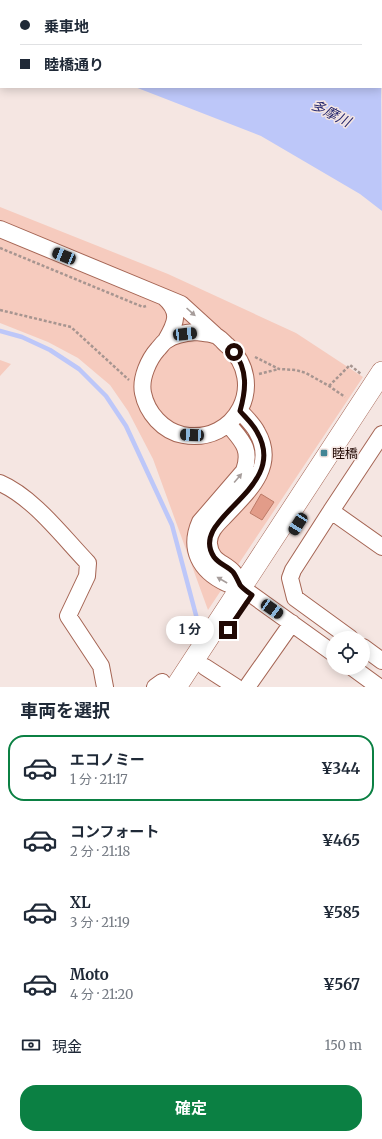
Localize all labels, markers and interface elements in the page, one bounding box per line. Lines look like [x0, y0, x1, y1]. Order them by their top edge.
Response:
text: 乗車地 [44, 17, 89, 36]
text: 睦橋通り [44, 55, 104, 74]
water label: 多摩川 [308, 95, 356, 131]
car [51, 246, 77, 266]
one-way arrow [186, 308, 196, 317]
car [172, 327, 198, 341]
route start [225, 343, 243, 361]
car [180, 428, 204, 442]
place label: 睦橋 [332, 445, 358, 462]
marker: 睦橋 [319, 448, 329, 458]
one-way arrow [234, 472, 243, 483]
car [286, 511, 310, 537]
one-way arrow [216, 577, 228, 584]
car [259, 597, 285, 621]
callout: 1 分 [166, 616, 214, 644]
text: 1 分 [179, 621, 201, 638]
route end [219, 621, 237, 639]
map controls [326, 631, 370, 675]
button: locate [326, 631, 370, 675]
text: 車両を選択 [20, 699, 110, 722]
icon: car [22, 750, 58, 786]
text: エコノミー [70, 750, 145, 769]
text: ¥344 [321, 759, 360, 778]
text: 1 分 · 21:17 [70, 771, 128, 788]
icon: car [22, 822, 58, 858]
text: コンフォート [70, 822, 160, 841]
text: ¥465 [322, 831, 360, 850]
text: 2 分 · 21:18 [70, 843, 130, 860]
text: XL [70, 893, 91, 912]
icon: car [22, 894, 58, 930]
text: ¥585 [323, 903, 360, 922]
text: 3 分 · 21:19 [70, 914, 130, 931]
text: Moto [70, 965, 109, 984]
icon: car [22, 966, 58, 1002]
text: ¥567 [323, 975, 360, 994]
text: 4 分 · 21:20 [70, 986, 133, 1003]
icon: cash [20, 1034, 42, 1056]
text: 現金 [52, 1037, 82, 1056]
text: 150 m [325, 1037, 362, 1054]
button: 確定 [20, 1085, 362, 1131]

